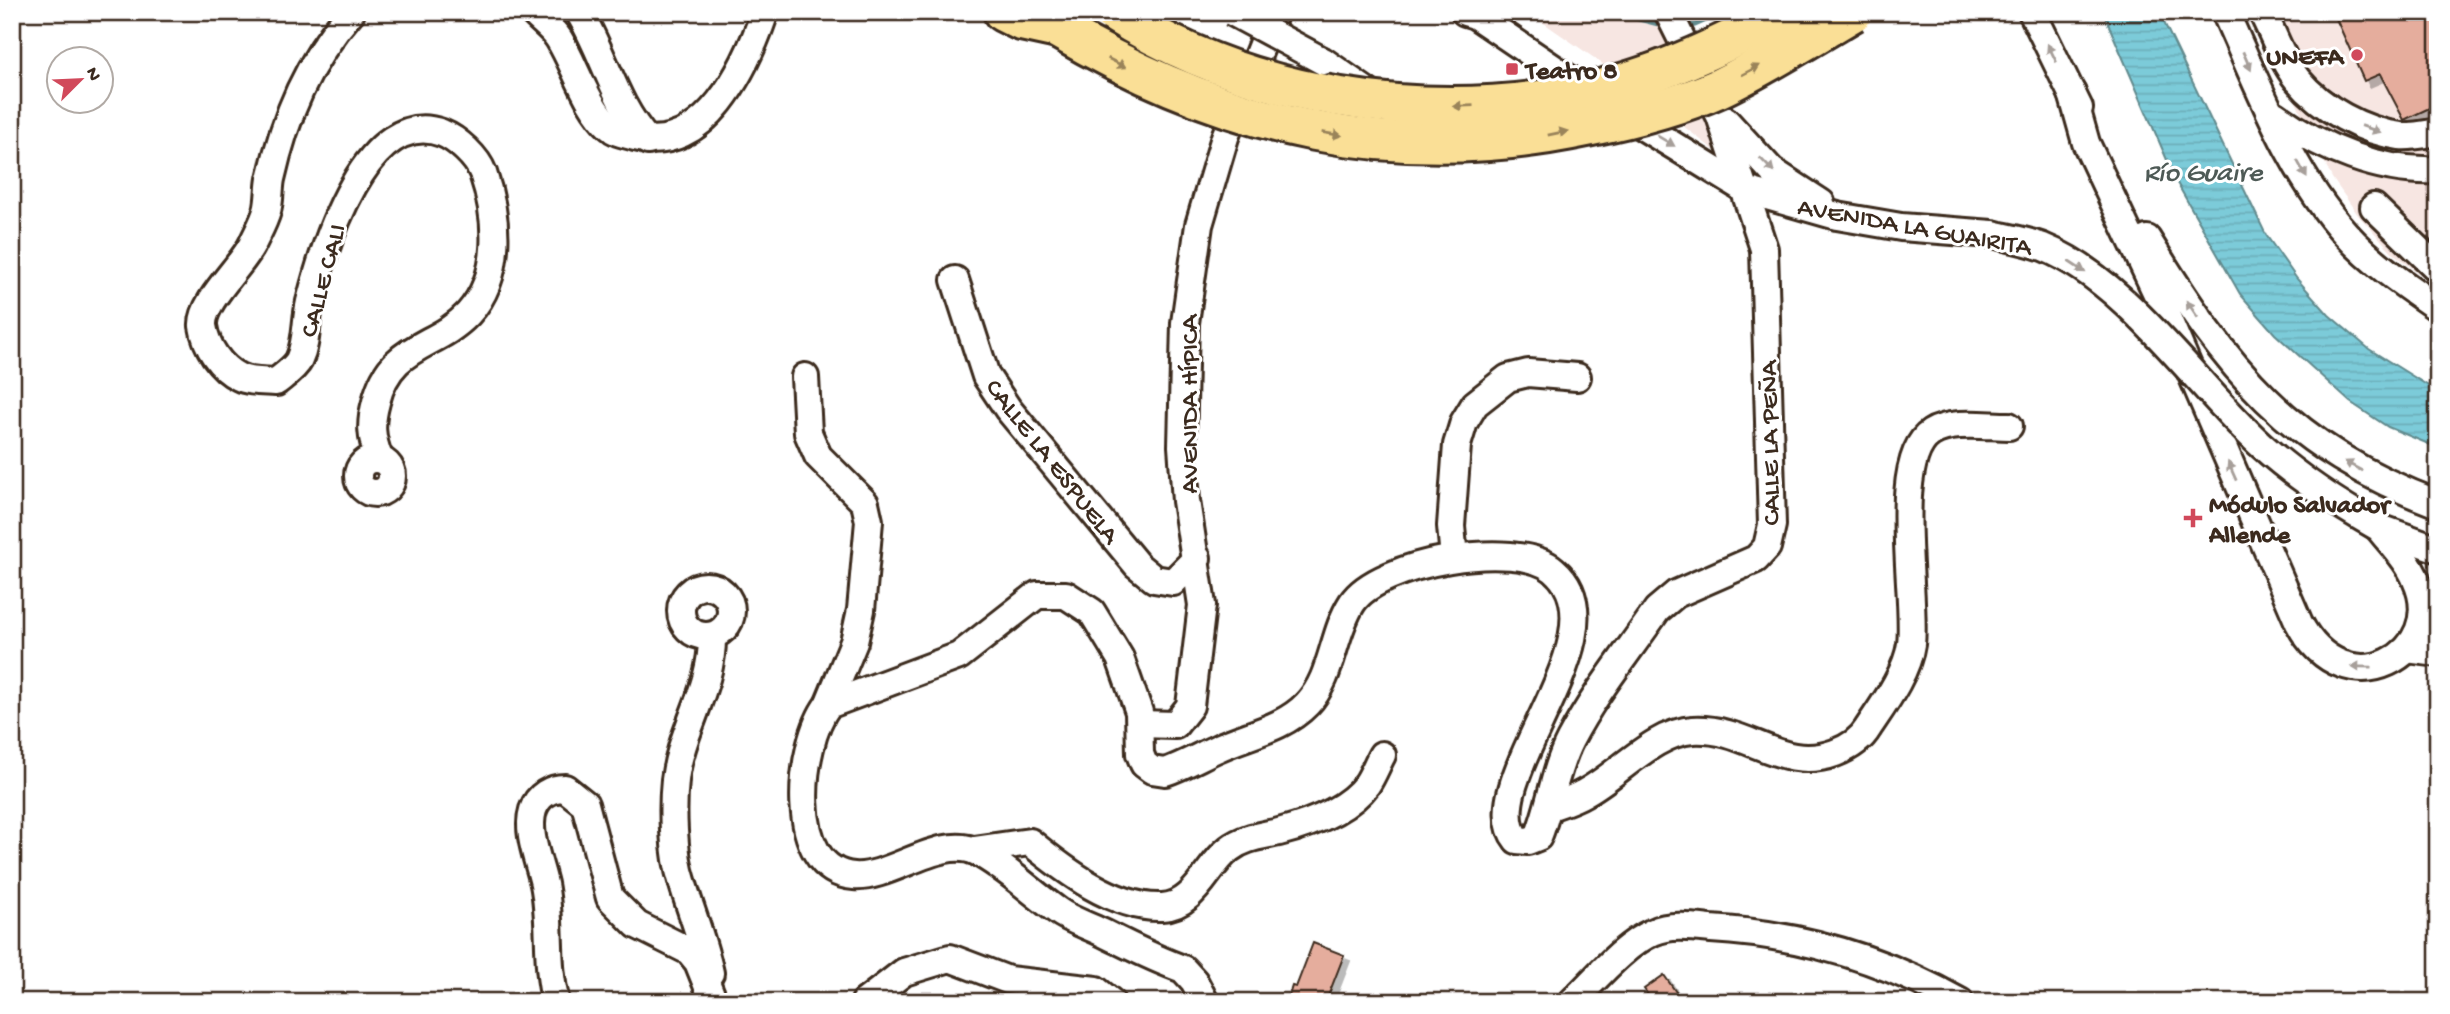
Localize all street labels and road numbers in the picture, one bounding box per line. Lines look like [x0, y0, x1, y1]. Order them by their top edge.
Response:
street label: AVENIDA LA GUAIRITA [1795, 194, 2035, 266]
street label: CALLE CALI [295, 221, 355, 341]
street label: AVENIDA HÍPICA [1177, 313, 1208, 493]
street label: CALLE LA PEÑA [1756, 359, 1789, 526]
street label: CALLE LA ESPUELA [977, 374, 1125, 553]

